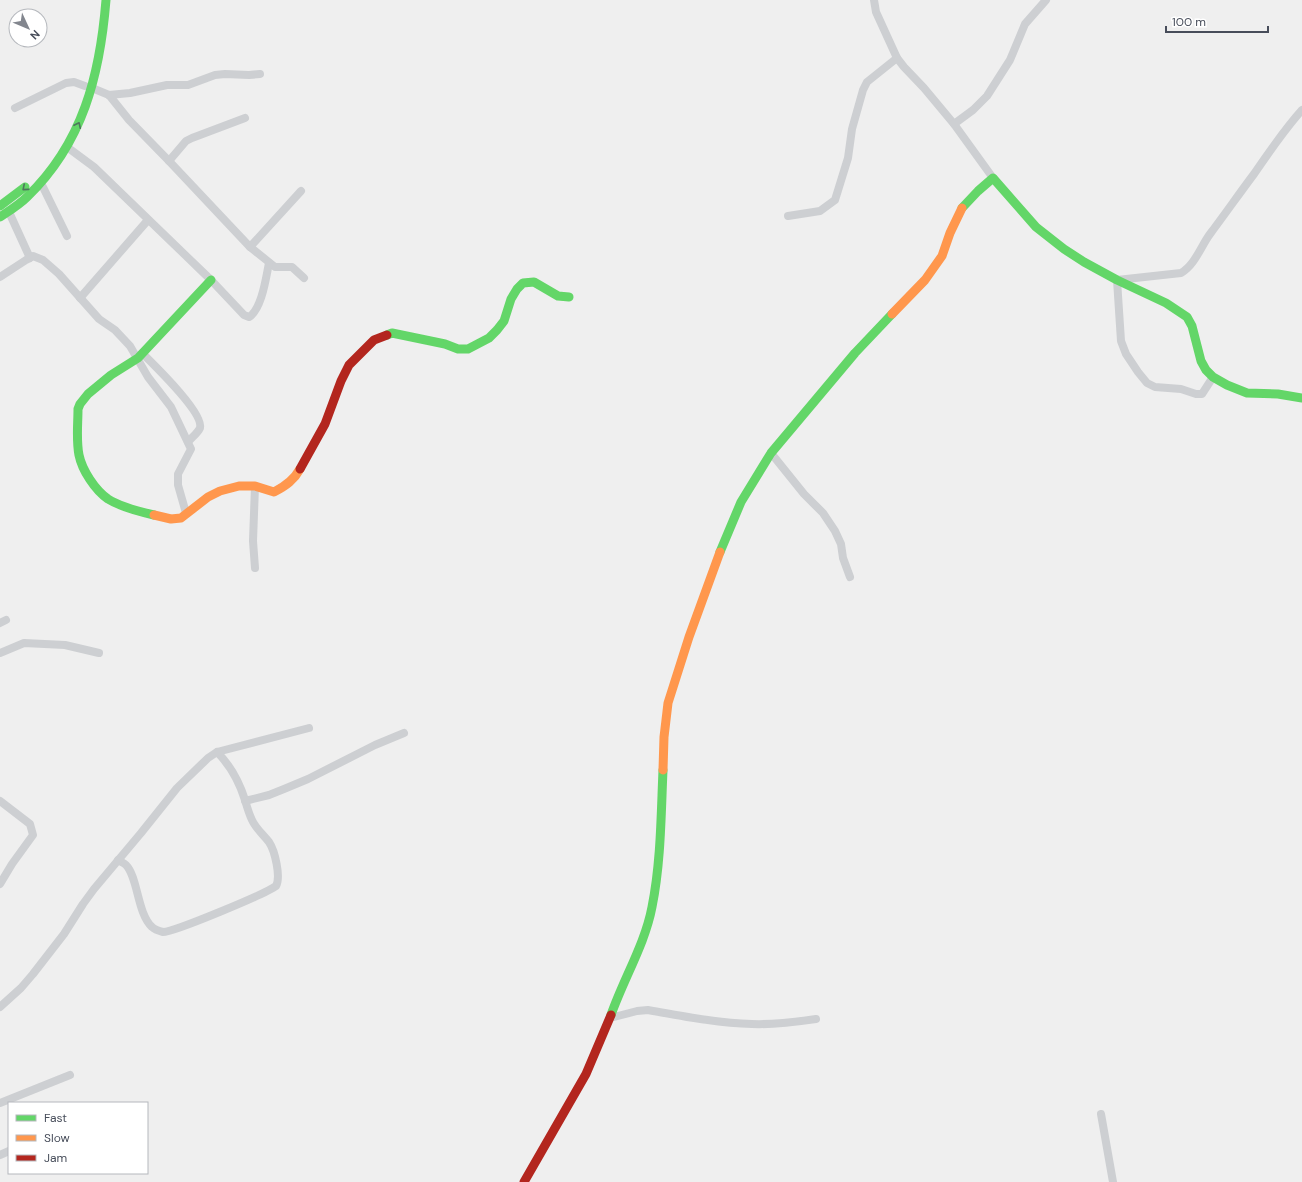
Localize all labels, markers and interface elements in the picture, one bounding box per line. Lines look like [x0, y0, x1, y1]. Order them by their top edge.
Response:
north arrow [8, 8, 48, 48]
scale bar [1166, 8, 1268, 34]
text: 100 m [1172, 14, 1206, 30]
text: N [27, 27, 43, 43]
one-way arrow [73, 122, 81, 129]
one-way arrow [22, 183, 29, 190]
legend [8, 1102, 148, 1174]
text: Fast [44, 1110, 67, 1126]
text: Slow [44, 1130, 70, 1146]
text: Jam [44, 1150, 67, 1166]

